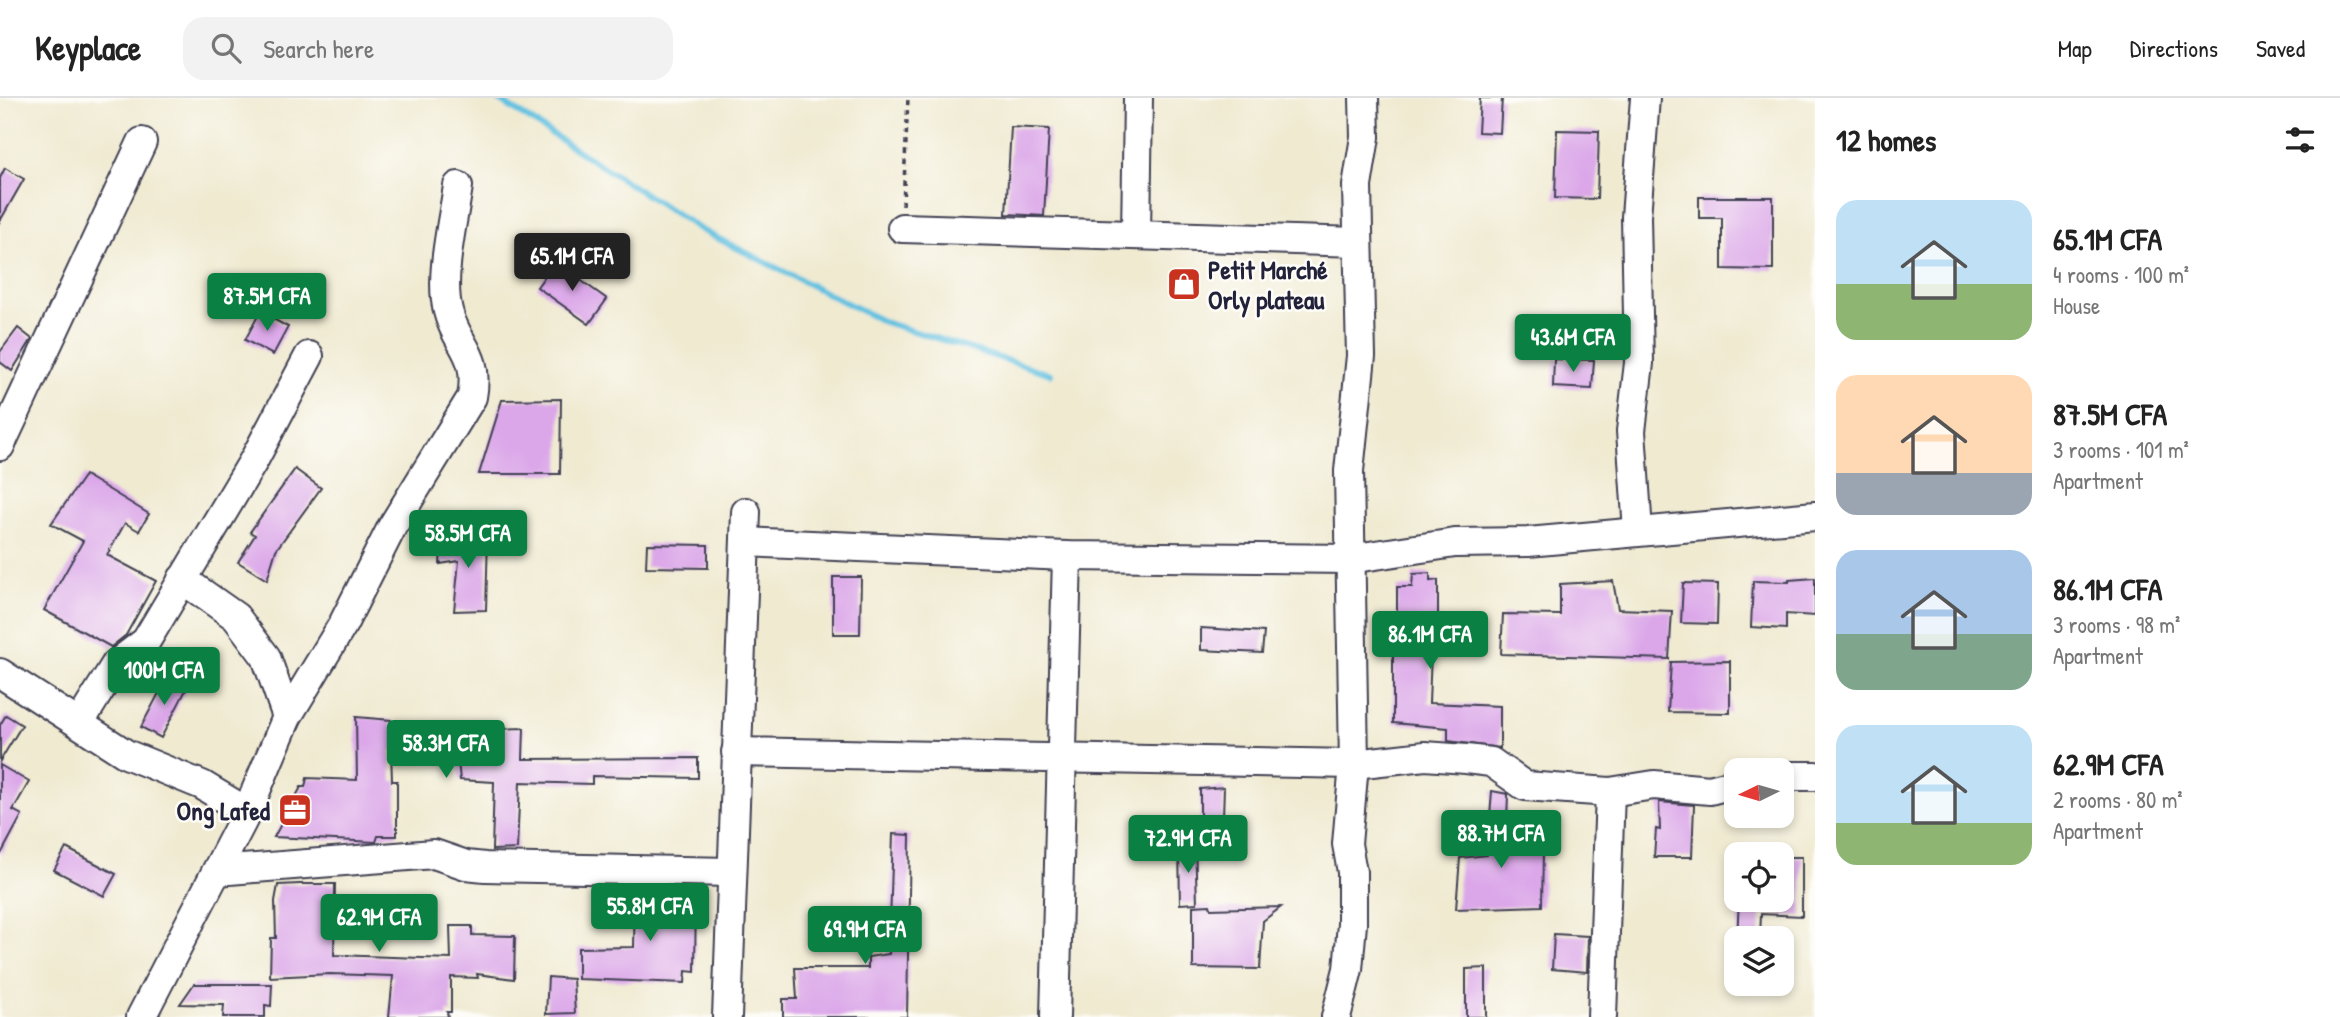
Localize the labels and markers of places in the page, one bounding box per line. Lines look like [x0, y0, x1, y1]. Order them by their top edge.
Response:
pin: 65.1M CFA [492, 234, 652, 293]
place label: Petit Marché Orly plateau [1208, 252, 1328, 318]
shop icon: Petit Marché Orly plateau [1165, 265, 1203, 303]
pin: 87.5M CFA [187, 274, 347, 333]
pin: 43.6M CFA [1493, 314, 1653, 374]
pin: 58.5M CFA [388, 510, 548, 570]
pin: 86.1M CFA [1350, 612, 1510, 671]
pin: 100M CFA [92, 648, 236, 707]
pin: 58.3M CFA [366, 720, 526, 780]
office icon: Ong Lafed [276, 791, 314, 829]
place label: Ong Lafed [177, 793, 271, 829]
pin: 88.7M CFA [1421, 810, 1581, 870]
pin: 72.9M CFA [1108, 816, 1268, 875]
pin: 55.8M CFA [570, 884, 730, 943]
pin: 62.9M CFA [299, 894, 459, 954]
pin: 69.9M CFA [785, 906, 945, 966]

